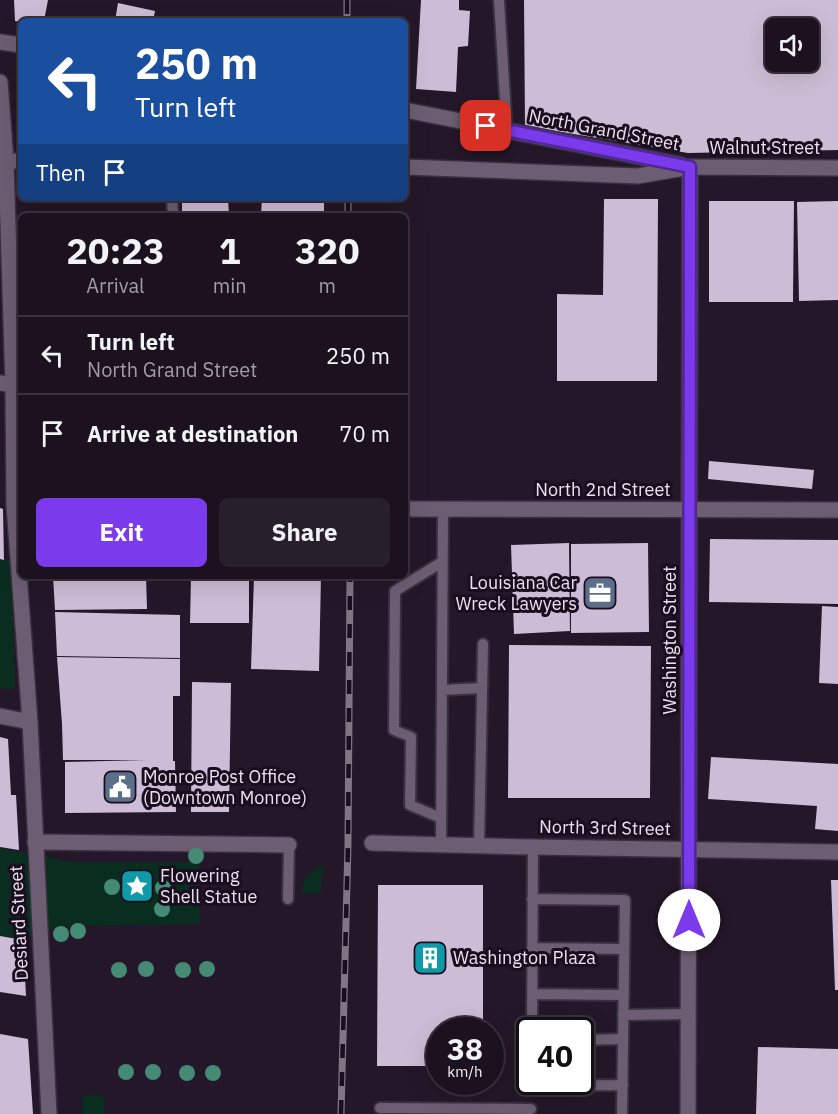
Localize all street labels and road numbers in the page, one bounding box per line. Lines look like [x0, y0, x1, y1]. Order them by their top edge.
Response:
street label: North Grand Street [527, 104, 681, 155]
street label: Walnut Street [710, 136, 820, 159]
street label: North 2nd Street [535, 478, 671, 501]
street label: Washington Street [658, 566, 681, 714]
street label: North 3rd Street [539, 815, 671, 840]
street label: Desiard Street [4, 865, 33, 981]

